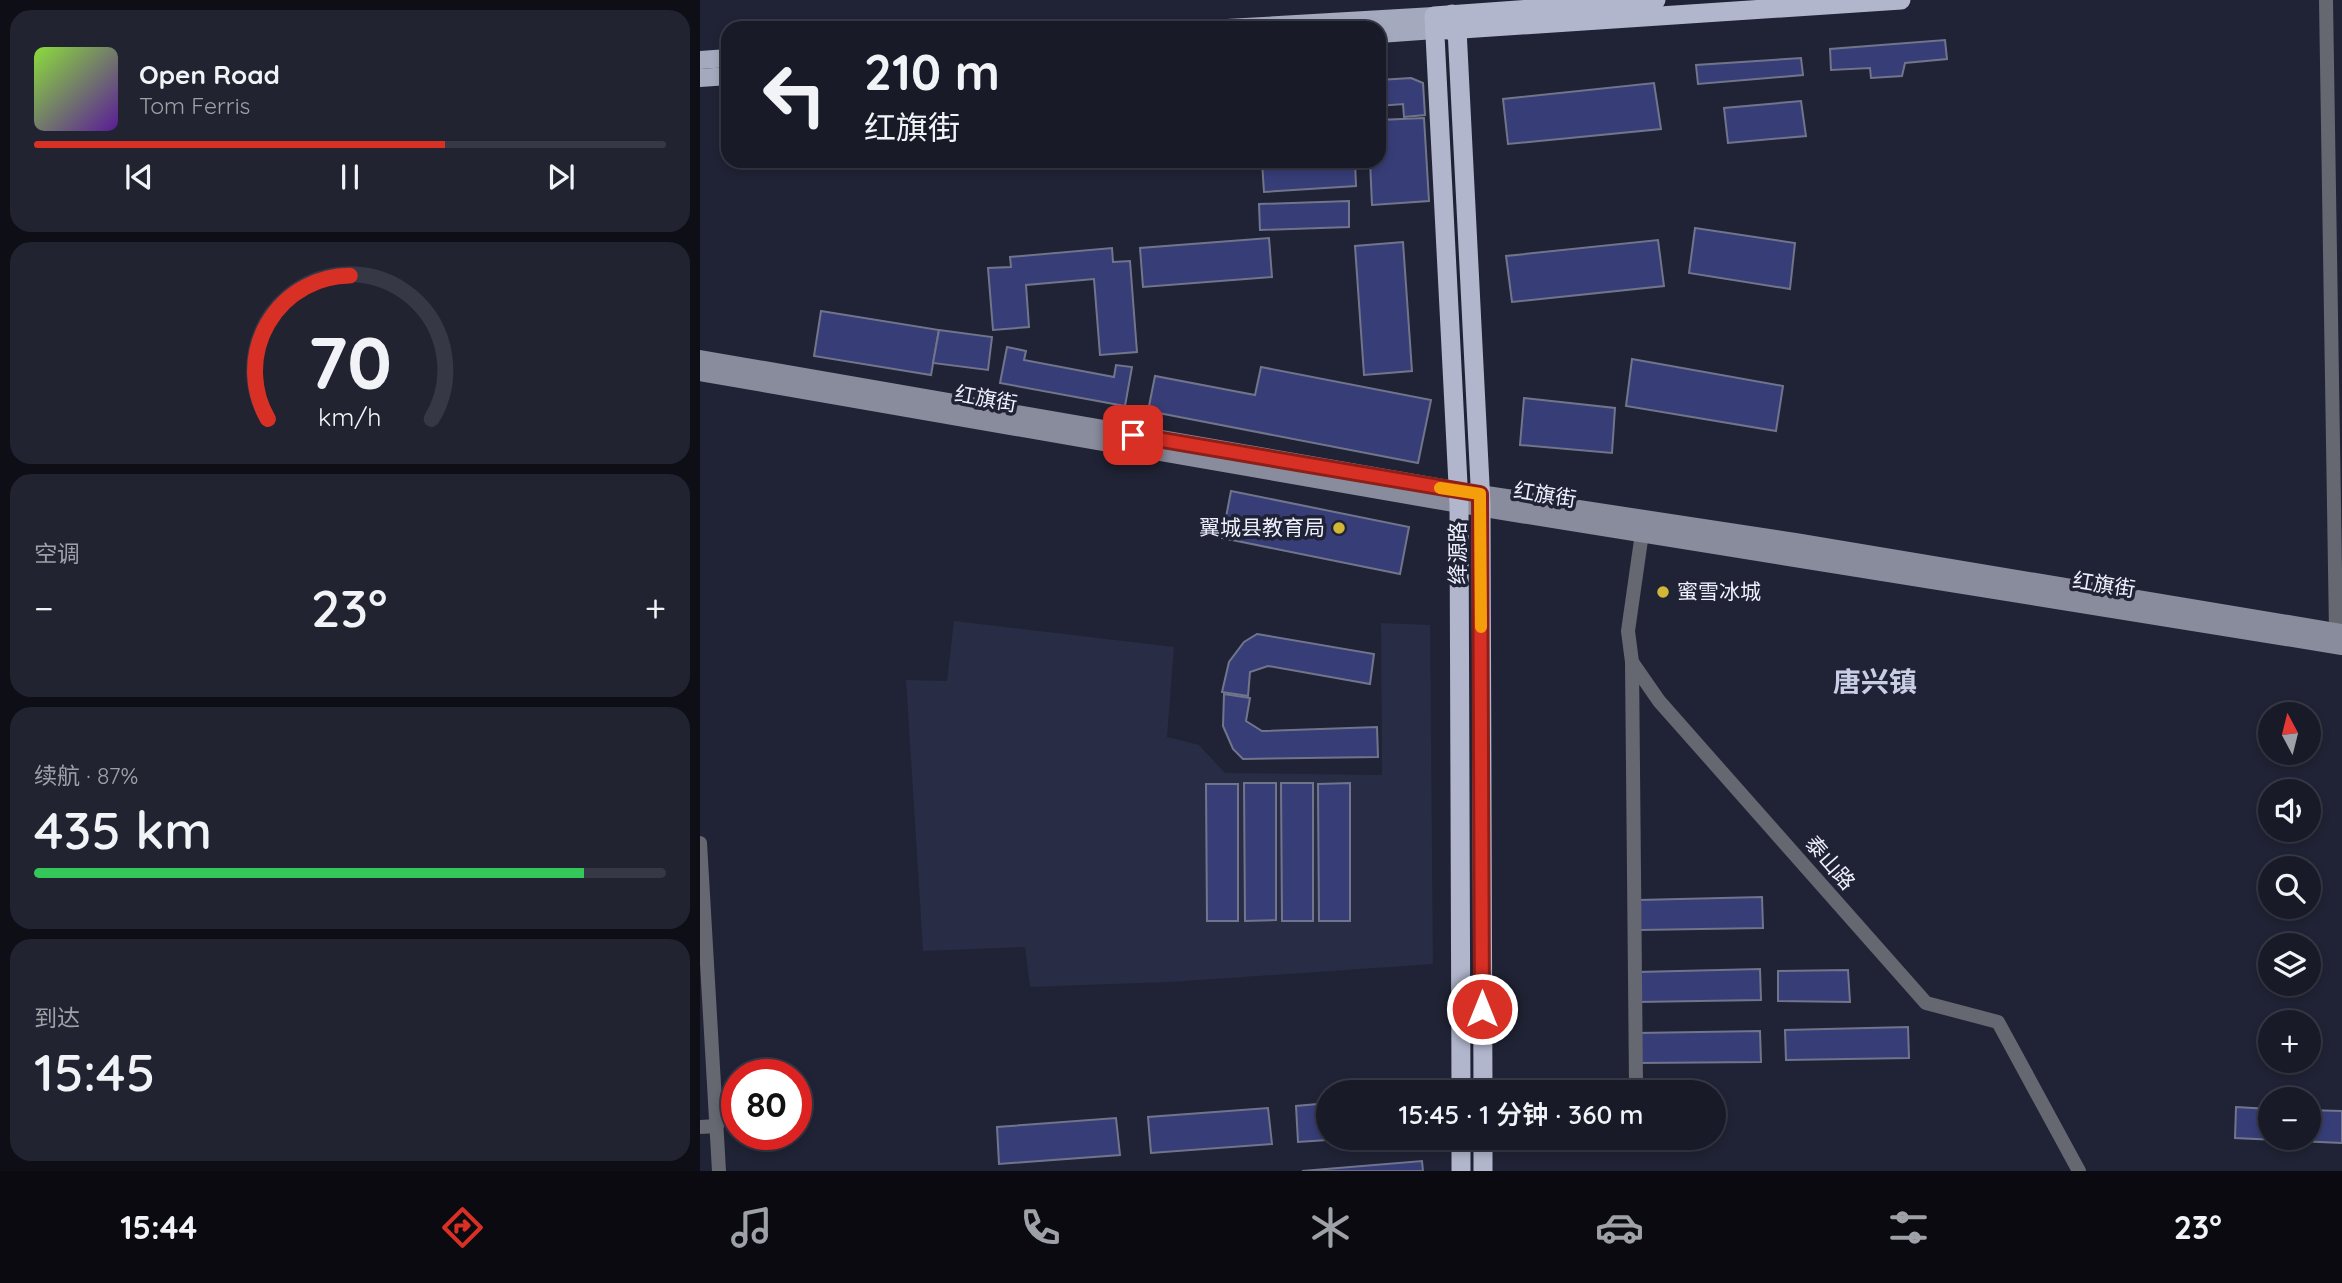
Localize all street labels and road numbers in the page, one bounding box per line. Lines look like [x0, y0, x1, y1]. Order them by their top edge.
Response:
street label: 红旗街 [953, 380, 1019, 416]
street label: 红旗街 [1512, 476, 1578, 512]
street label: 绛源路 [1444, 522, 1470, 585]
street label: 红旗街 [2071, 566, 2137, 602]
street label: 泰山路 [1800, 830, 1861, 895]

